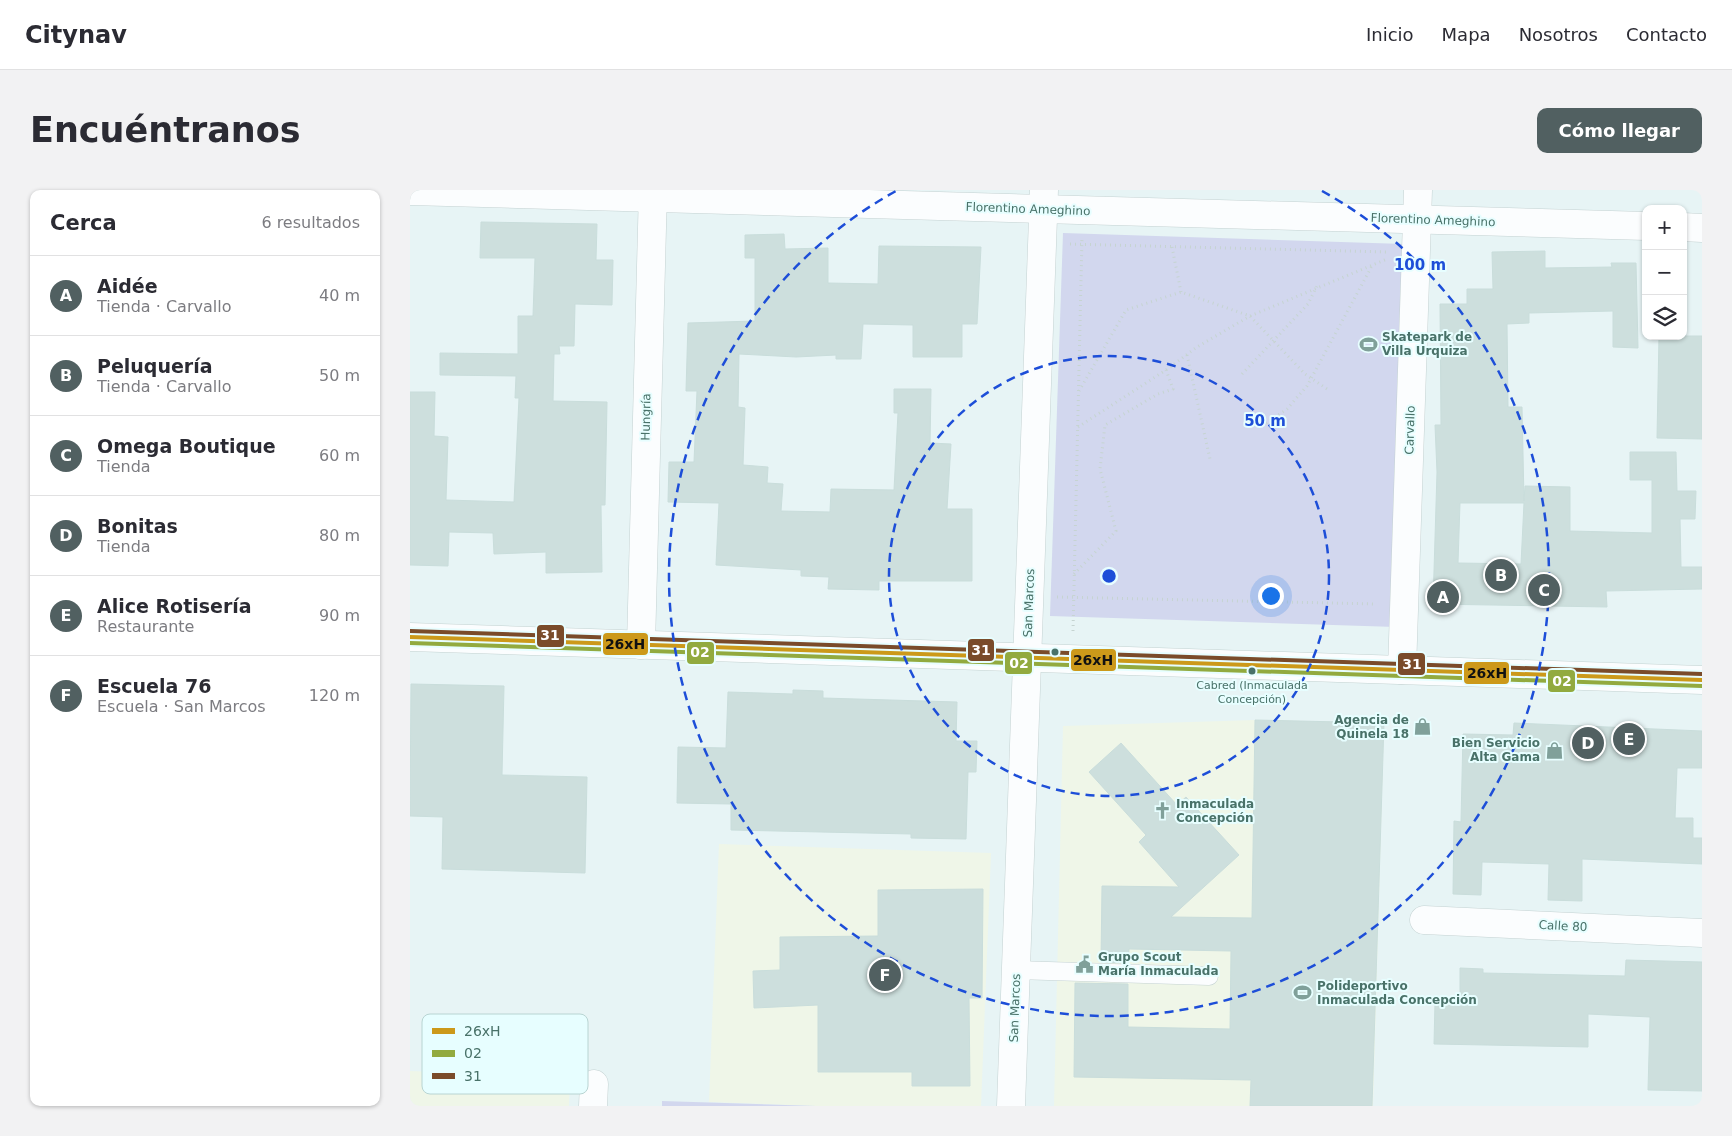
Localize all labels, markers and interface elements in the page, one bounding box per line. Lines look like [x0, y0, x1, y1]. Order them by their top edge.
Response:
text: Citynav [25, 21, 127, 49]
text: Inicio [1366, 24, 1414, 45]
text: Mapa [1442, 24, 1491, 45]
text: Nosotros [1519, 24, 1598, 45]
text: Contacto [1626, 24, 1707, 45]
button: Cómo llegar [1537, 108, 1702, 153]
text: Encuéntranos [30, 110, 301, 150]
street label: Florentino Ameghino [965, 200, 1091, 218]
map controls [1642, 205, 1687, 340]
button: + [1642, 205, 1687, 250]
text: Cerca [50, 211, 117, 235]
street label: Florentino Ameghino [1370, 211, 1496, 229]
text: 6 resultados [261, 213, 360, 232]
button: − [1642, 250, 1687, 295]
text: 100 m [1394, 256, 1446, 274]
text: Aidée [97, 275, 158, 297]
text: A [60, 286, 72, 305]
text: 40 m [319, 286, 360, 305]
button: layers [1642, 295, 1687, 340]
text: Tienda · Carvallo [97, 297, 231, 316]
place label: Skatepark de Villa Urquiza [1382, 330, 1472, 358]
sports icon: Skatepark de Villa Urquiza [1358, 334, 1378, 354]
text: Peluquería [97, 355, 213, 377]
text: B [60, 366, 72, 385]
text: 50 m [319, 366, 360, 385]
text: Tienda · Carvallo [97, 377, 231, 396]
street label: Hungría [639, 393, 653, 441]
street label: Carvallo [1402, 405, 1418, 455]
text: 50 m [1244, 412, 1286, 430]
text: Omega Boutique [97, 435, 276, 457]
text: C [60, 446, 72, 465]
text: 60 m [319, 446, 360, 465]
text: Tienda [97, 457, 151, 476]
text: Bonitas [97, 515, 178, 537]
text: D [59, 526, 73, 545]
text: 80 m [319, 526, 360, 545]
text: Tienda [97, 537, 151, 556]
pin: B [1485, 556, 1517, 594]
centre of rings [1100, 567, 1118, 585]
street label: San Marcos [1021, 568, 1037, 638]
pin: C [1528, 571, 1560, 609]
pin: A [1427, 578, 1459, 616]
your location [1258, 583, 1284, 609]
text: Alice Rotisería [97, 595, 252, 617]
text: E [61, 606, 71, 625]
text: 90 m [319, 606, 360, 625]
text: Restaurante [97, 617, 194, 636]
line badge: 31 [536, 624, 565, 648]
text: 31 [540, 627, 560, 643]
line badge: 26xH [602, 632, 649, 656]
text: 26xH [605, 636, 645, 652]
line badge: 31 [967, 638, 995, 662]
line badge: 02 [686, 641, 715, 665]
text: 31 [971, 642, 991, 658]
text: 02 [690, 644, 710, 660]
unlabelled marker [1050, 647, 1060, 657]
line badge: 26xH [1070, 648, 1117, 672]
line badge: 02 [1004, 651, 1033, 675]
text: 26xH [1073, 652, 1113, 668]
line badge: 31 [1397, 652, 1426, 676]
text: 02 [1009, 655, 1029, 671]
text: 31 [1402, 656, 1422, 672]
line badge: 26xH [1463, 661, 1510, 685]
text: 26xH [1467, 665, 1507, 681]
marker: Cabred (Inmaculada Concepción) [1247, 666, 1257, 676]
line badge: 02 [1547, 669, 1576, 693]
text: 02 [1552, 673, 1572, 689]
text: Escuela 76 [97, 675, 211, 697]
place label: Cabred (Inmaculada Concepción) [1196, 679, 1308, 706]
text: F [61, 686, 71, 705]
text: 120 m [309, 686, 360, 705]
text: Escuela · San Marcos [97, 697, 266, 716]
place label: Agencia de Quinela 18 [1334, 713, 1409, 741]
shop icon: Agencia de Quinela 18 [1413, 717, 1433, 737]
pin: E [1613, 720, 1645, 758]
pin: D [1572, 724, 1604, 762]
place label: Bien Servicio Alta Gama [1452, 736, 1540, 764]
shop icon: Bien Servicio Alta Gama [1544, 740, 1564, 760]
place label: Inmaculada Concepción [1176, 797, 1254, 825]
church icon: Inmaculada Concepción [1152, 801, 1172, 821]
street label: Calle 80 [1538, 918, 1588, 934]
place label: Grupo Scout María Inmaculada [1098, 950, 1219, 978]
public building icon: Grupo Scout María Inmaculada [1074, 954, 1094, 974]
pin: F [869, 956, 901, 994]
street label: San Marcos [1007, 973, 1023, 1043]
place label: Polideportivo Inmaculada Concepción [1317, 979, 1477, 1007]
sports icon: Polideportivo Inmaculada Concepción [1293, 983, 1313, 1003]
legend [422, 1014, 588, 1094]
text: 26xH [464, 1023, 501, 1039]
text: 02 [464, 1045, 482, 1061]
text: 31 [464, 1068, 482, 1084]

